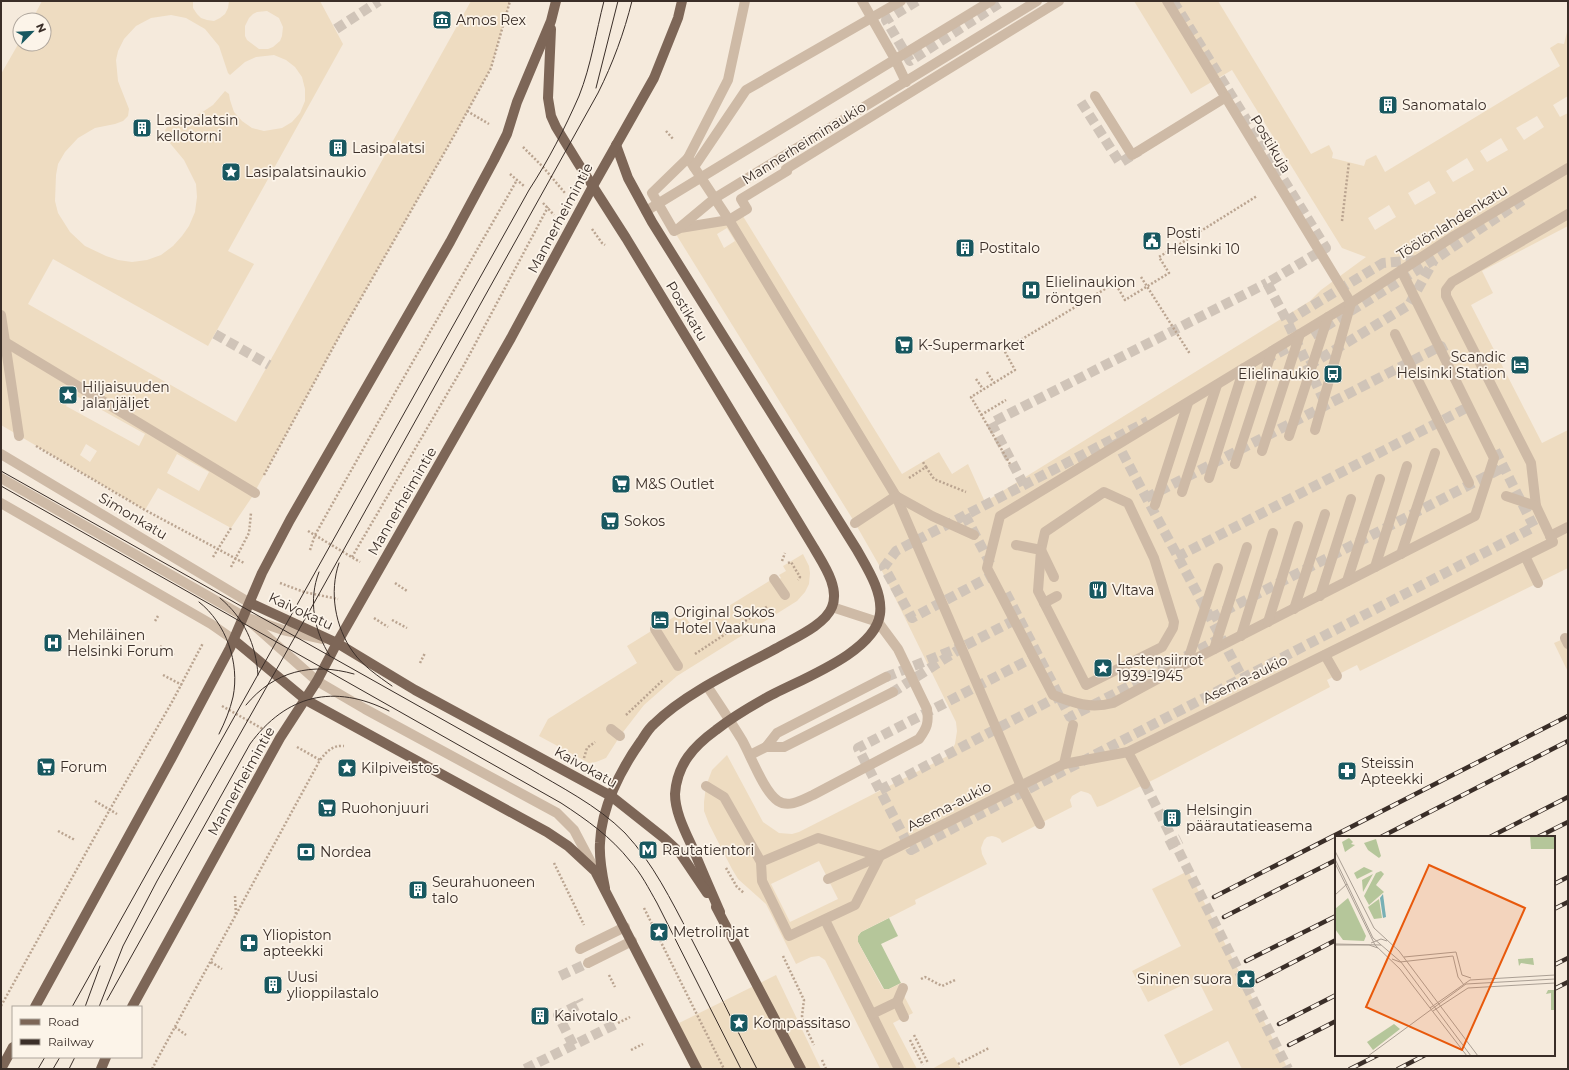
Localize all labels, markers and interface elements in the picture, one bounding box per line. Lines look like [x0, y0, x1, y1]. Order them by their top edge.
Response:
museum icon: Amos Rex [431, 9, 453, 31]
place label: Amos Rex [456, 11, 527, 29]
north arrow [12, 12, 52, 52]
text: N [33, 21, 49, 35]
building icon: Sanomatalo [1377, 94, 1399, 116]
place label: Sanomatalo [1402, 96, 1487, 114]
street label: Mannerheiminaukio [739, 97, 870, 188]
place label: Lasipalatsin kellotorni [156, 111, 239, 145]
street label: Postikuja [1247, 112, 1295, 176]
building icon: Lasipalatsin kellotorni [131, 117, 153, 139]
building icon: Lasipalatsi [327, 137, 349, 159]
place label: Lasipalatsi [352, 139, 425, 157]
street label: Mannerheimintie [523, 160, 597, 276]
place icon: Lasipalatsinaukio [220, 161, 242, 183]
place label: Lasipalatsinaukio [245, 163, 366, 181]
street label: Töölönlahdenkatu [1393, 181, 1511, 263]
place label: Posti Helsinki 10 [1166, 224, 1240, 258]
public building icon: Posti Helsinki 10 [1141, 230, 1163, 252]
building icon: Postitalo [954, 237, 976, 259]
place label: Postitalo [979, 239, 1040, 257]
place label: Elielinaukion röntgen [1045, 273, 1135, 307]
street label: Postikatu [662, 278, 712, 344]
hospital icon: Elielinaukion röntgen [1020, 279, 1042, 301]
supermarket icon: K-Supermarket [893, 334, 915, 356]
place label: K-Supermarket [918, 336, 1025, 354]
place label: Scandic Helsinki Station [1397, 348, 1506, 382]
hotel icon: Scandic Helsinki Station [1509, 354, 1531, 376]
bus stop icon: Elielinaukio [1322, 363, 1344, 385]
place label: Elielinaukio [1238, 365, 1319, 383]
place label: Hiljaisuuden jalanjäljet [80, 378, 170, 412]
place icon: Hiljaisuuden jalanjäljet [57, 384, 79, 406]
street label: Mannerheimintie [364, 444, 440, 558]
supermarket icon: M&S Outlet [610, 473, 632, 495]
place label: M&S Outlet [635, 475, 715, 493]
street label: Simonkatu [95, 488, 171, 544]
supermarket icon: Sokos [599, 510, 621, 532]
place label: Sokos [624, 512, 665, 530]
restaurant icon: Vltava [1087, 579, 1109, 601]
place label: Vltava [1112, 581, 1154, 599]
street label: Kaivokatu [266, 588, 336, 634]
place label: Original Sokos Hotel Vaakuna [674, 603, 776, 637]
hotel icon: Original Sokos Hotel Vaakuna [649, 609, 671, 631]
place label: Mehiläinen Helsinki Forum [67, 626, 174, 660]
hospital icon: Mehiläinen Helsinki Forum [42, 632, 64, 654]
place label: Lastensiirrot 1939-1945 [1117, 651, 1204, 685]
street label: Asema-aukio [1200, 651, 1291, 707]
place icon: Lastensiirrot 1939-1945 [1092, 657, 1114, 679]
street label: Mannerheimintie [204, 723, 278, 839]
street label: Kaivokatu [551, 742, 621, 792]
place label: Steissin Apteekki [1361, 754, 1423, 788]
supermarket icon: Forum [35, 756, 57, 778]
place icon: Kilpiveistos [336, 757, 358, 779]
place label: Forum [60, 758, 107, 776]
place label: Kilpiveistos [361, 759, 439, 777]
pharmacy icon: Steissin Apteekki [1336, 760, 1358, 782]
street label: Asema-aukio [904, 777, 994, 835]
supermarket icon: Ruohonjuuri [316, 797, 338, 819]
place label: Ruohonjuuri [341, 799, 429, 817]
place label: Helsingin päärautatieasema [1186, 801, 1313, 835]
building icon: Helsingin päärautatieasema [1161, 807, 1183, 829]
inset map [1335, 836, 1555, 1056]
metro station icon: Rautatientori [637, 839, 659, 861]
bank icon: Nordea [295, 841, 317, 863]
place label: Rautatientori [662, 841, 754, 859]
place label: Nordea [320, 843, 372, 861]
place label: Seurahuoneen talo [432, 873, 535, 907]
building icon: Seurahuoneen talo [407, 879, 429, 901]
place icon: Metrolinjat [648, 921, 670, 943]
place label: Metrolinjat [673, 923, 750, 941]
place label: Yliopiston apteekki [263, 926, 332, 960]
pharmacy icon: Yliopiston apteekki [238, 932, 260, 954]
place label: Uusi ylioppilastalo [286, 968, 379, 1002]
place icon: Sininen suora [1235, 968, 1257, 990]
place label: Sininen suora [1137, 970, 1232, 988]
building icon: Uusi ylioppilastalo [262, 974, 284, 996]
building icon: Kaivotalo [529, 1005, 551, 1027]
legend [12, 1006, 142, 1058]
place label: Kaivotalo [554, 1007, 618, 1025]
place icon: Kompassitaso [728, 1012, 750, 1034]
text: Road [48, 1014, 79, 1029]
place label: Kompassitaso [753, 1014, 851, 1032]
text: Railway [48, 1034, 94, 1049]

